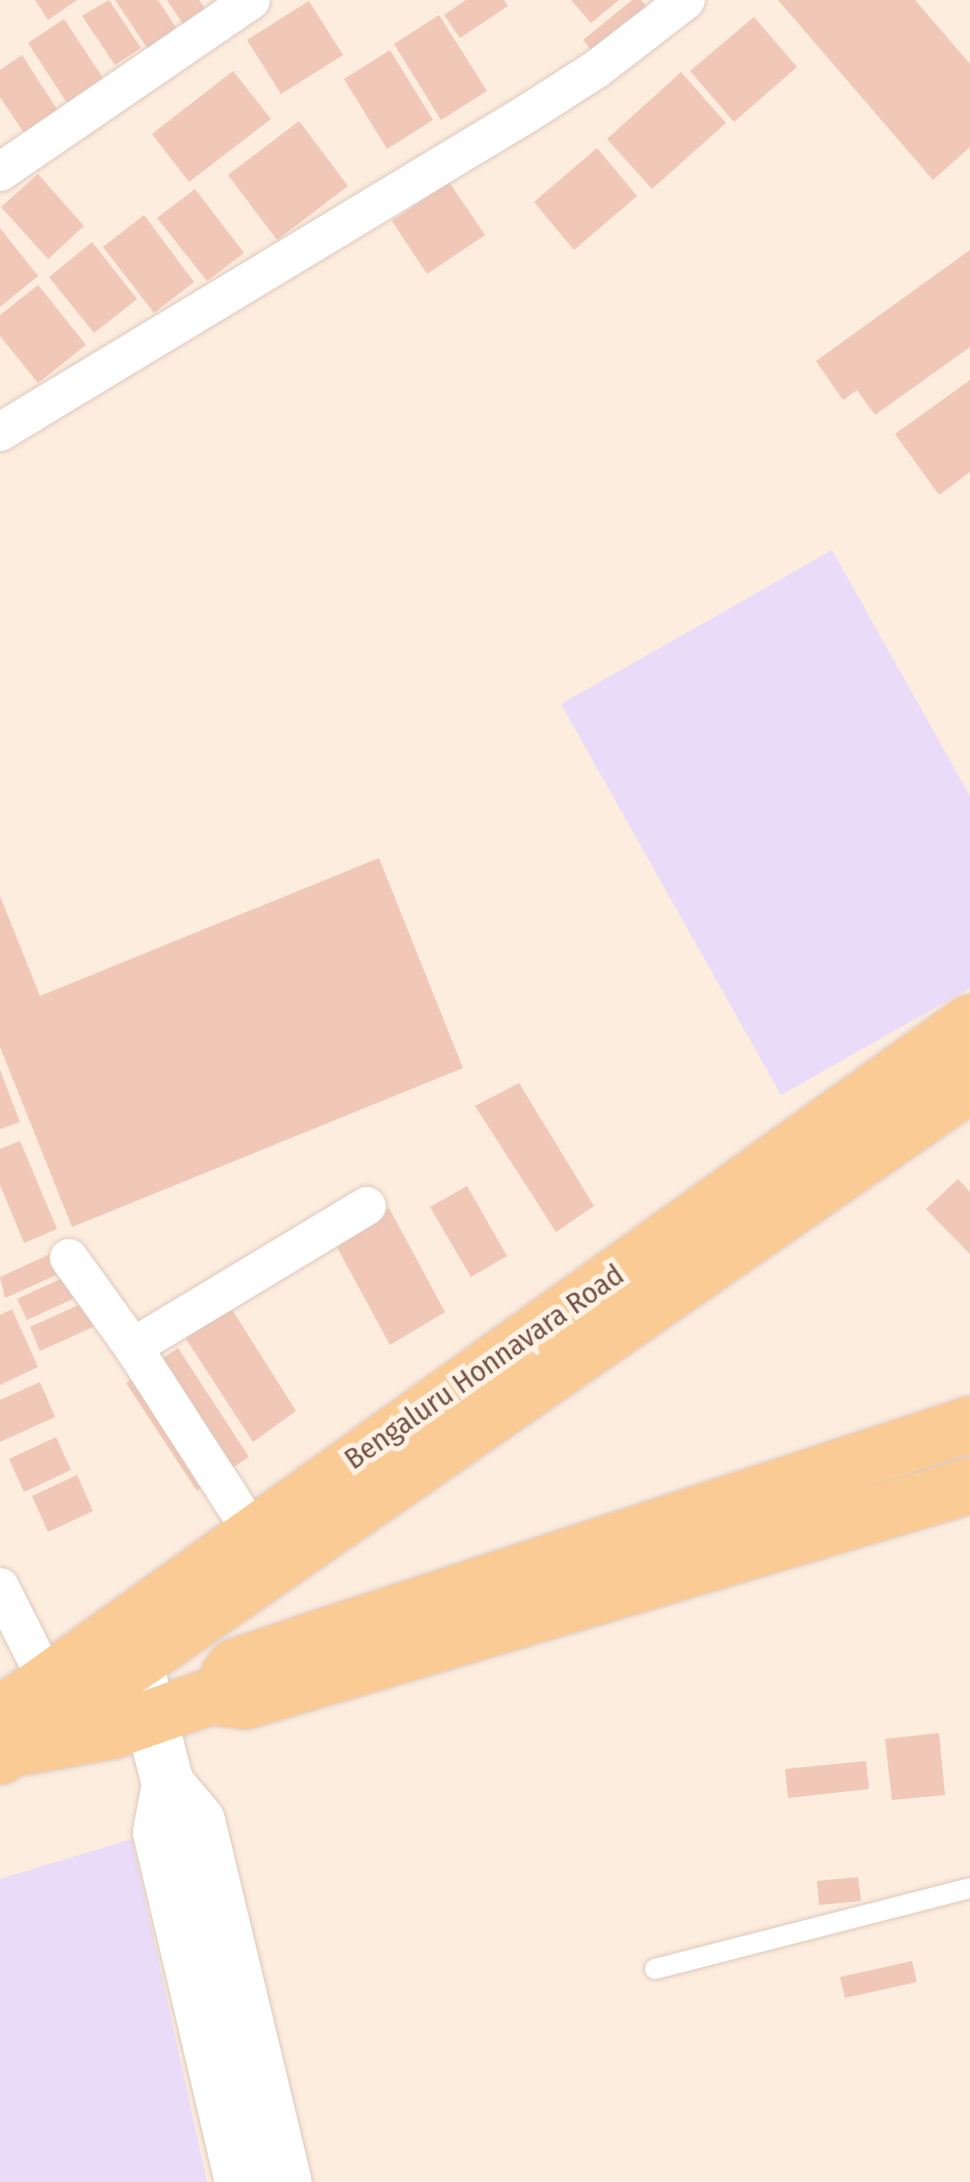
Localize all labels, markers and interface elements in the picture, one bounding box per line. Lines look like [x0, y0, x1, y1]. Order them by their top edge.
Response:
street label: Bengaluru Honnavara Road [337, 1257, 631, 1477]

